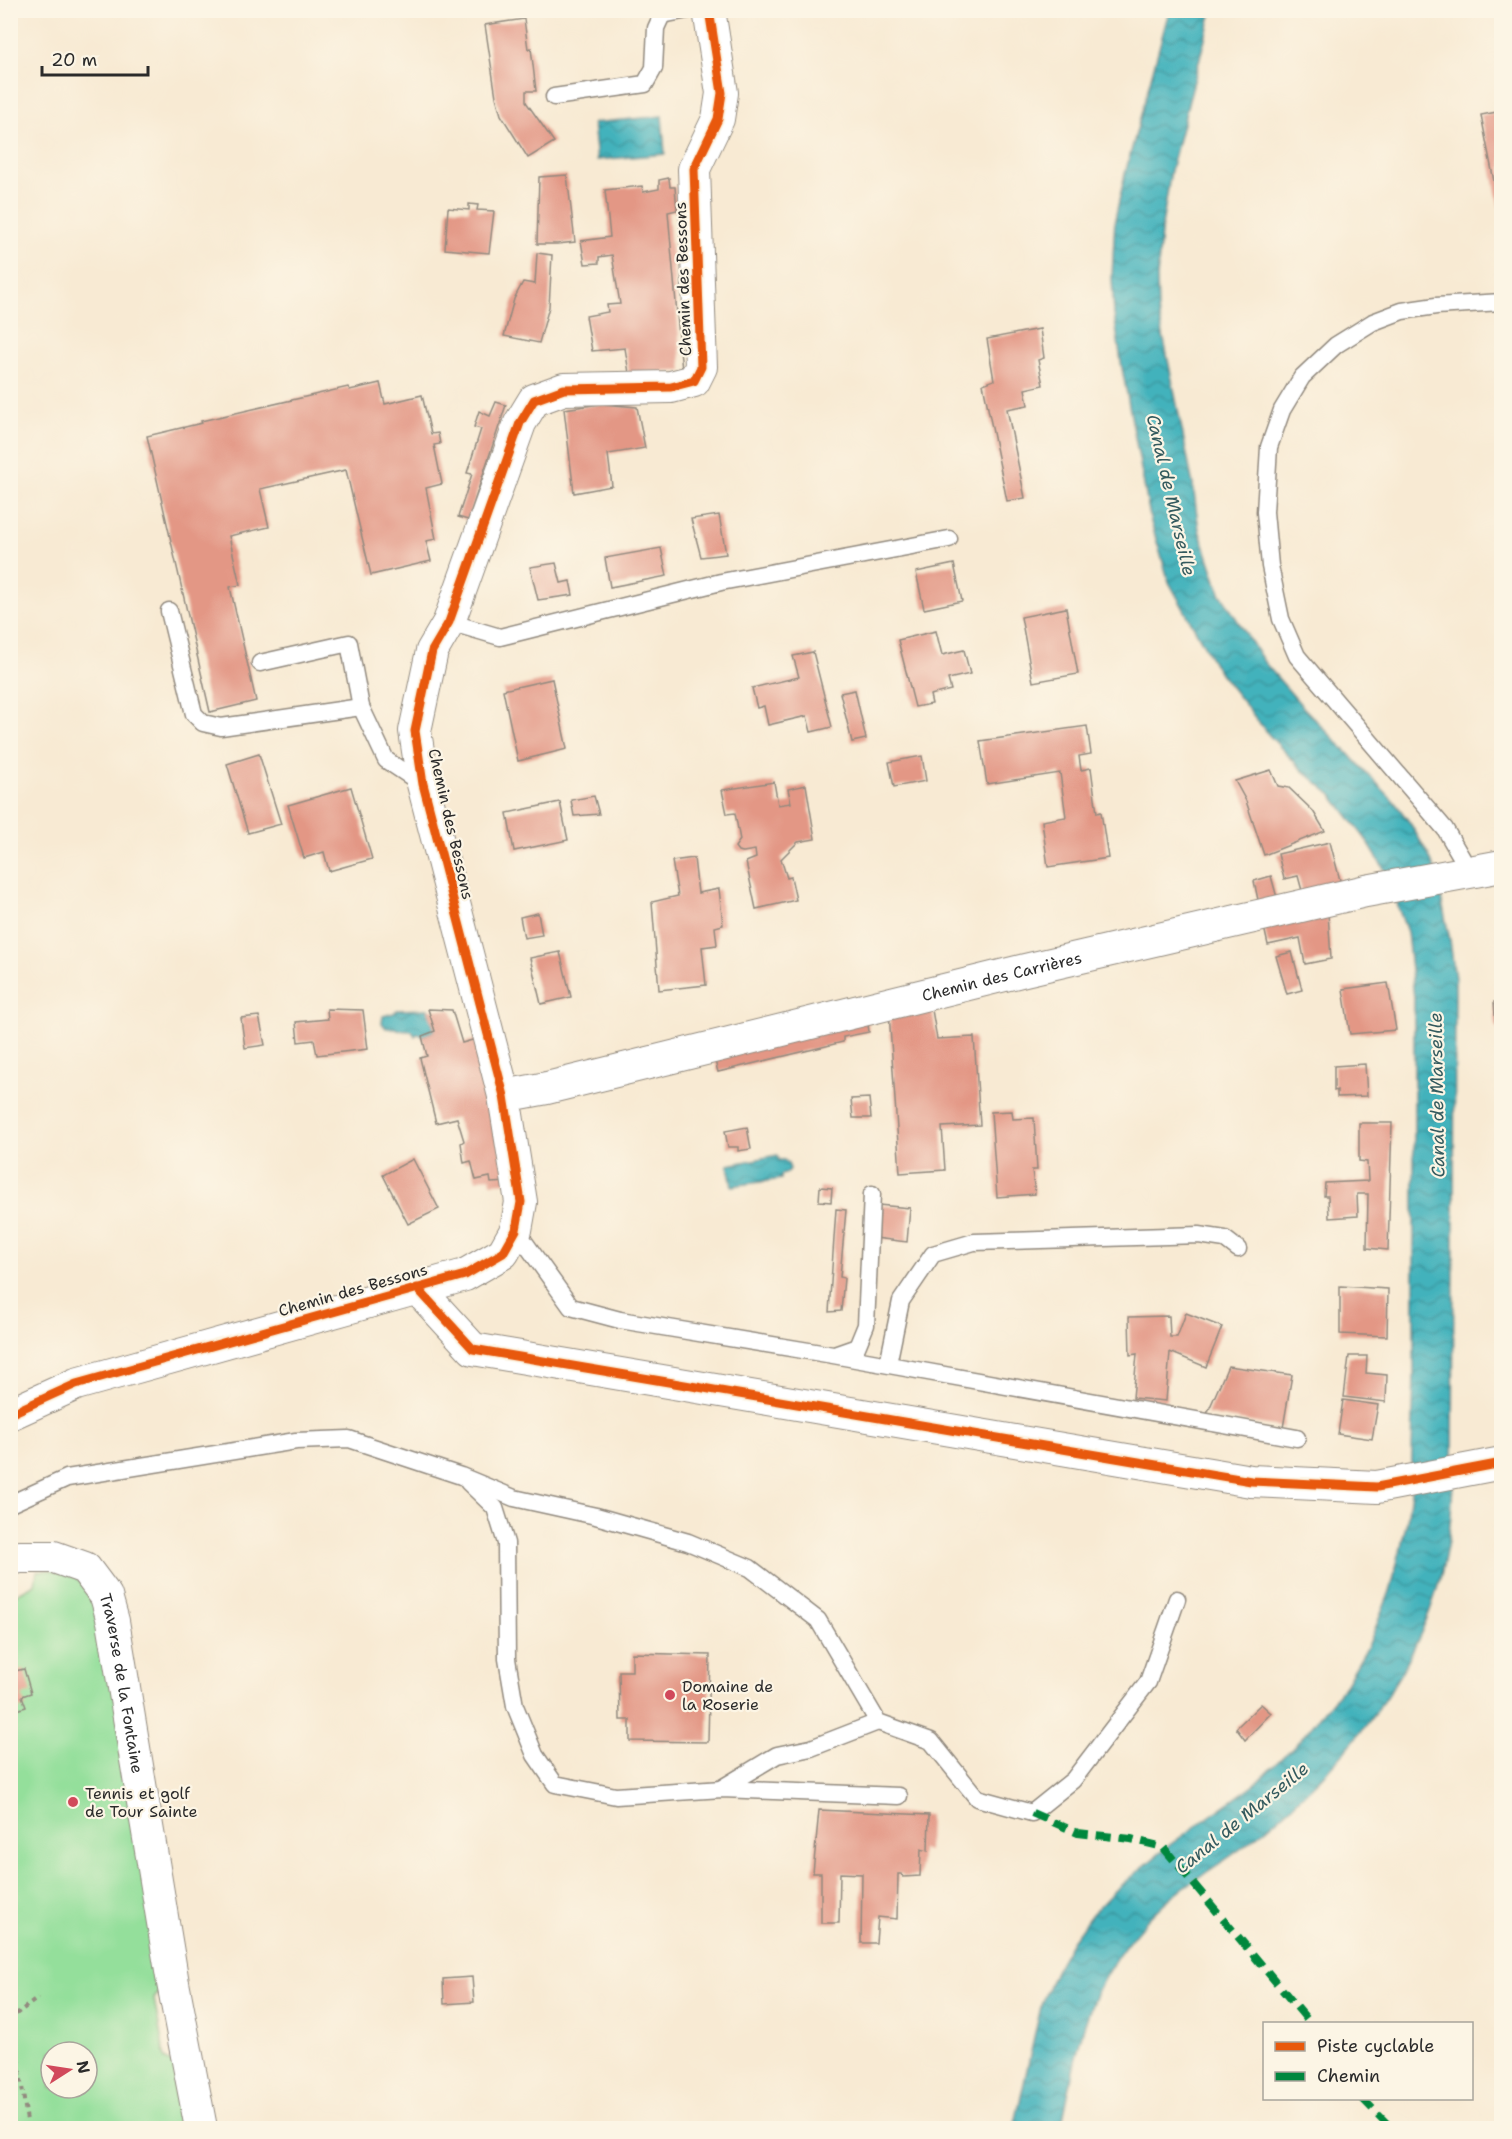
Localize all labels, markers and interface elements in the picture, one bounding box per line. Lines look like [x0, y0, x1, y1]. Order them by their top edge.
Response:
scale bar [42, 39, 148, 77]
text: 20 m [51, 48, 97, 72]
street label: Chemin des Bessons [670, 201, 696, 356]
water label: Canal de Marseille [1141, 412, 1201, 578]
street label: Chemin des Bessons [423, 746, 479, 902]
street label: Chemin des Carrières [920, 947, 1084, 1006]
water label: Canal de Marseille [1424, 1012, 1450, 1178]
street label: Chemin des Bessons [276, 1259, 430, 1321]
street label: Traverse de la Fontaine [95, 1591, 149, 1775]
place label: Domaine de la Roserie [682, 1676, 773, 1715]
marker: Domaine de la Roserie [663, 1688, 677, 1702]
water label: Canal de Marseille [1170, 1757, 1314, 1879]
place label: Tennis et golf de Tour Sainte [85, 1783, 197, 1822]
marker: Tennis et golf de Tour Sainte [66, 1795, 80, 1809]
legend [1263, 2022, 1473, 2100]
text: Piste cyclable [1317, 2034, 1434, 2058]
north arrow [39, 2040, 99, 2100]
text: N [72, 2059, 95, 2075]
text: Chemin [1317, 2064, 1380, 2088]

